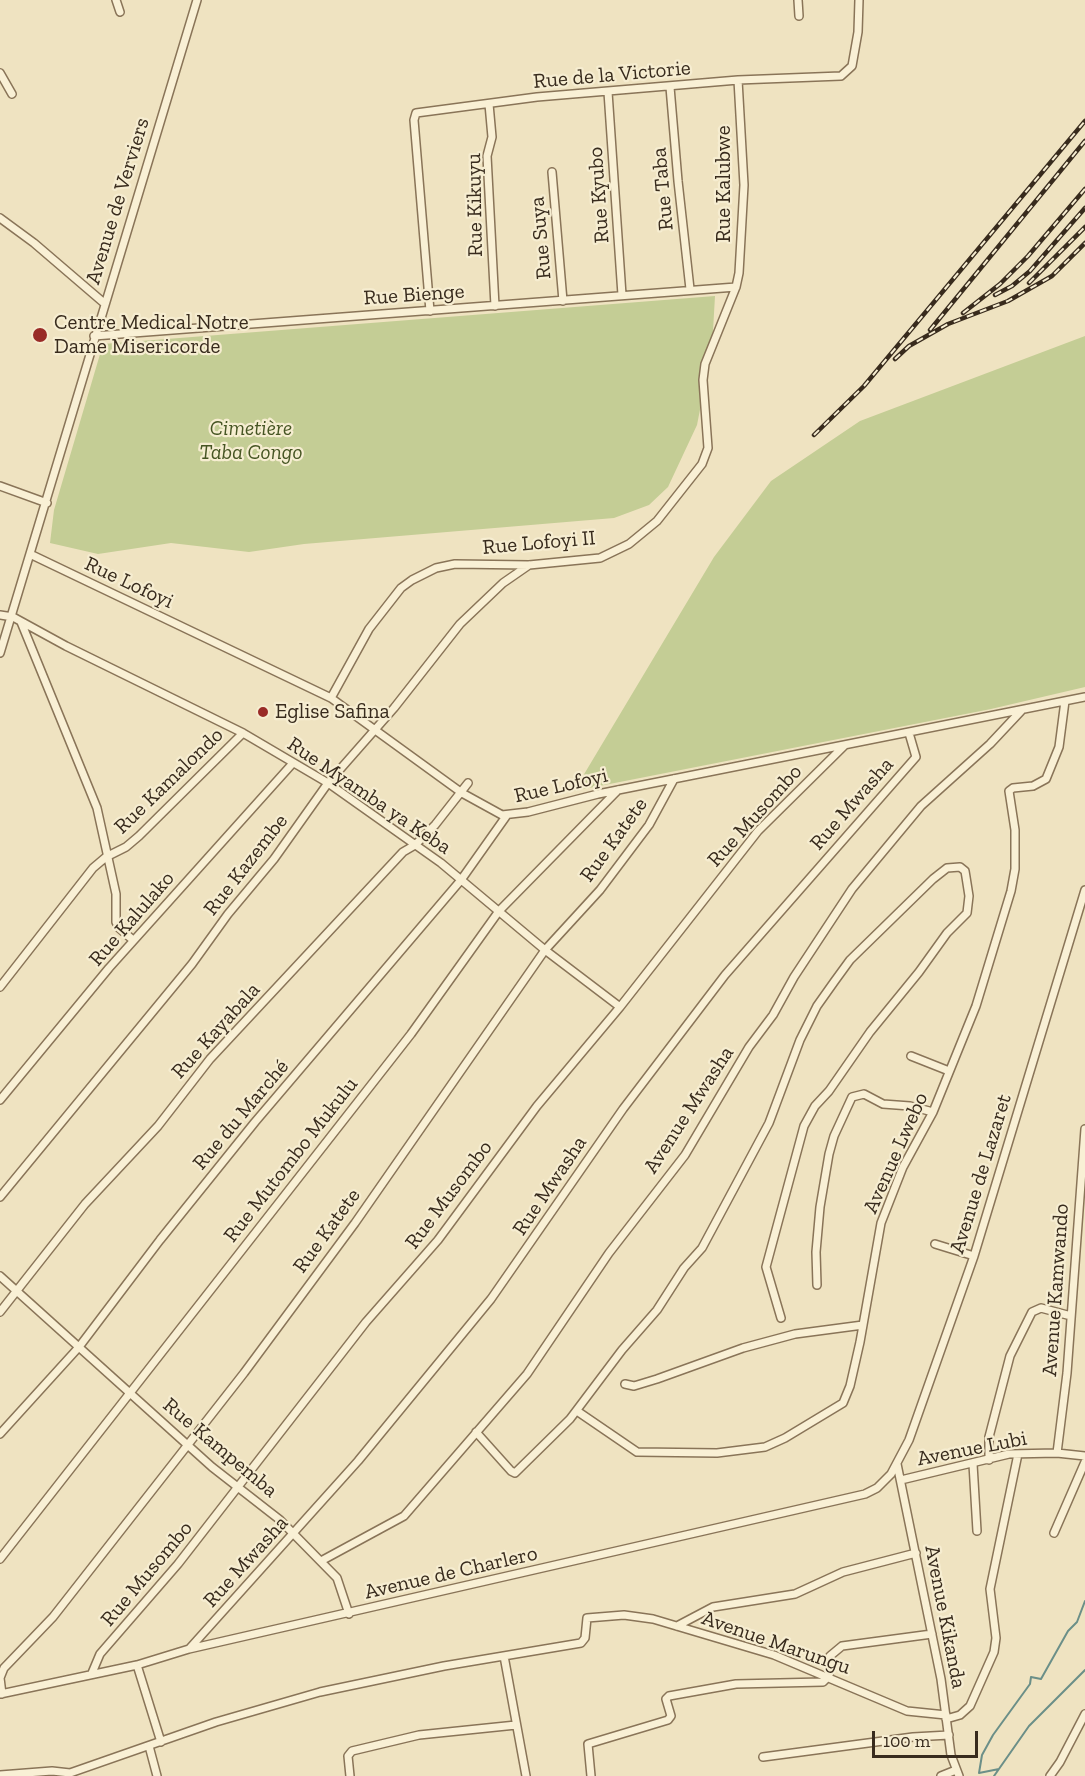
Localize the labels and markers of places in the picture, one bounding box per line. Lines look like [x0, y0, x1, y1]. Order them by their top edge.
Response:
place label: Centre Medical Notre Dame Misericorde [54, 310, 249, 360]
marker: Centre Medical Notre Dame Misericorde [31, 326, 49, 344]
place label: Eglise Safina [275, 699, 390, 725]
marker: Eglise Safina [256, 705, 270, 719]

